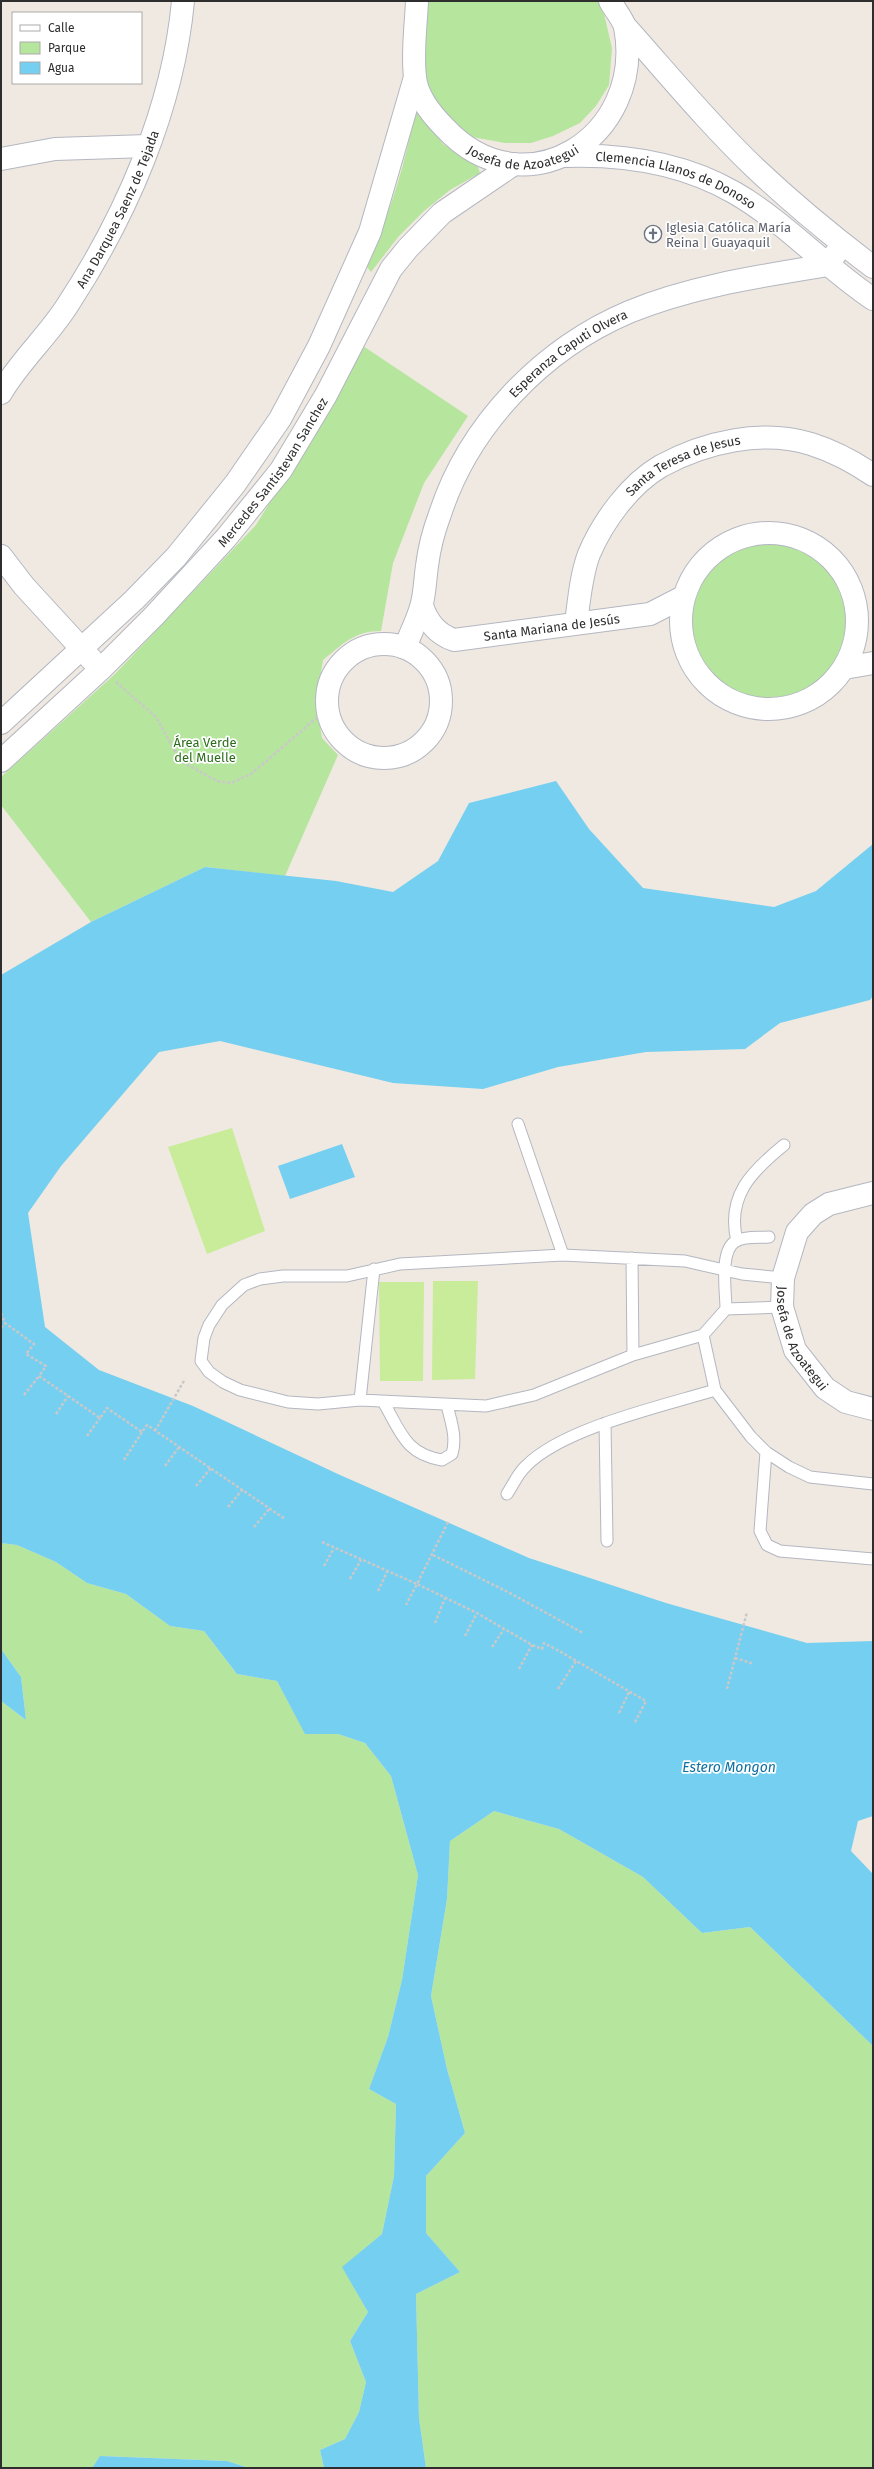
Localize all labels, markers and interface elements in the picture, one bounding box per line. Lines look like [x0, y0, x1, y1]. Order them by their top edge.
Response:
legend [12, 12, 142, 84]
text: Calle [48, 21, 75, 35]
text: Parque [48, 41, 86, 55]
text: Agua [48, 61, 75, 75]
street label: Ana Darquea Saenz de Tejada [73, 128, 162, 291]
street label: Josefa de Azoategui [466, 137, 580, 153]
text: Josefa de Azoategui [465, 142, 581, 173]
street label: Clemencia Llanos de Donoso [595, 149, 759, 212]
place label: Iglesia Católica María Reina | Guayaquil [666, 220, 791, 250]
church icon: Iglesia Católica María Reina | Guayaquil [643, 224, 663, 244]
street label: Esperanza Caputi Olvera [506, 307, 630, 401]
street label: Mercedes Santistevan Sanchez [215, 395, 331, 550]
street label: Santa Teresa de Jesus [623, 433, 741, 499]
street label: Santa Mariana de Jesús [483, 611, 621, 644]
park label: Área Verde del Muelle [173, 735, 237, 765]
street label: Josefa de Azoategui [773, 1286, 831, 1393]
water label: Estero Mongon [682, 1759, 776, 1776]

